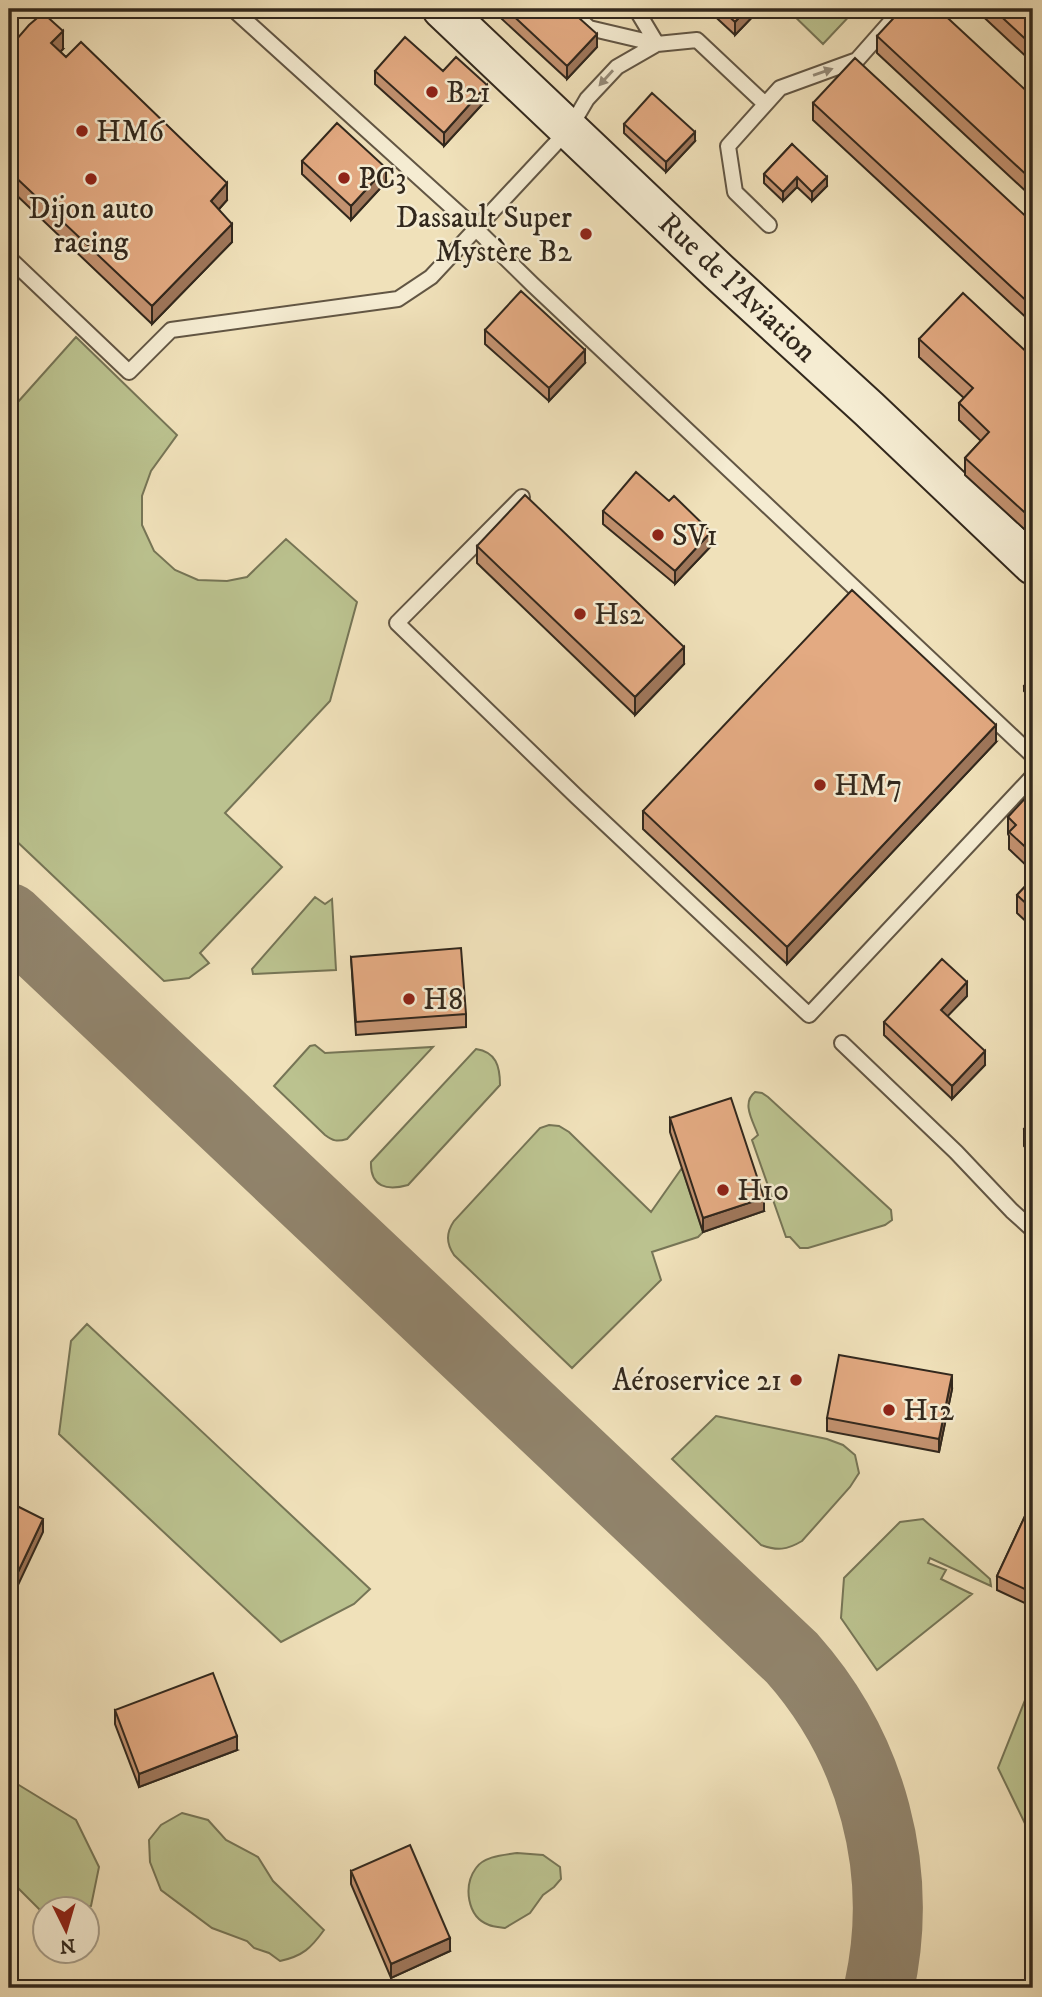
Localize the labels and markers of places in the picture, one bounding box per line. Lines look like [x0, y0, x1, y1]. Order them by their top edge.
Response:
place label: B21 [446, 75, 491, 112]
marker: B21 [424, 84, 440, 100]
place label: HM6 [96, 114, 166, 151]
marker: HM6 [74, 123, 90, 139]
place label: PC3 [358, 161, 407, 198]
marker: PC3 [336, 170, 352, 186]
marker: Dijon auto racing [83, 171, 99, 187]
place label: Dijon auto racing [28, 191, 154, 262]
place label: Dassault Super Mystère B2 [396, 200, 572, 271]
marker: Dassault Super Mystère B2 [578, 226, 594, 242]
place label: SV1 [672, 518, 718, 555]
marker: SV1 [650, 527, 666, 543]
place label: Hs2 [594, 597, 644, 634]
marker: Hs2 [572, 606, 588, 622]
place label: HM7 [834, 768, 902, 805]
marker: HM7 [812, 777, 828, 793]
place label: H8 [423, 982, 463, 1019]
marker: H8 [401, 991, 417, 1007]
place label: H10 [737, 1173, 789, 1210]
marker: H10 [715, 1182, 731, 1198]
place label: Aéroservice 21 [612, 1363, 782, 1400]
marker: Aéroservice 21 [788, 1372, 804, 1388]
place label: H12 [903, 1393, 954, 1430]
marker: H12 [881, 1402, 897, 1418]

